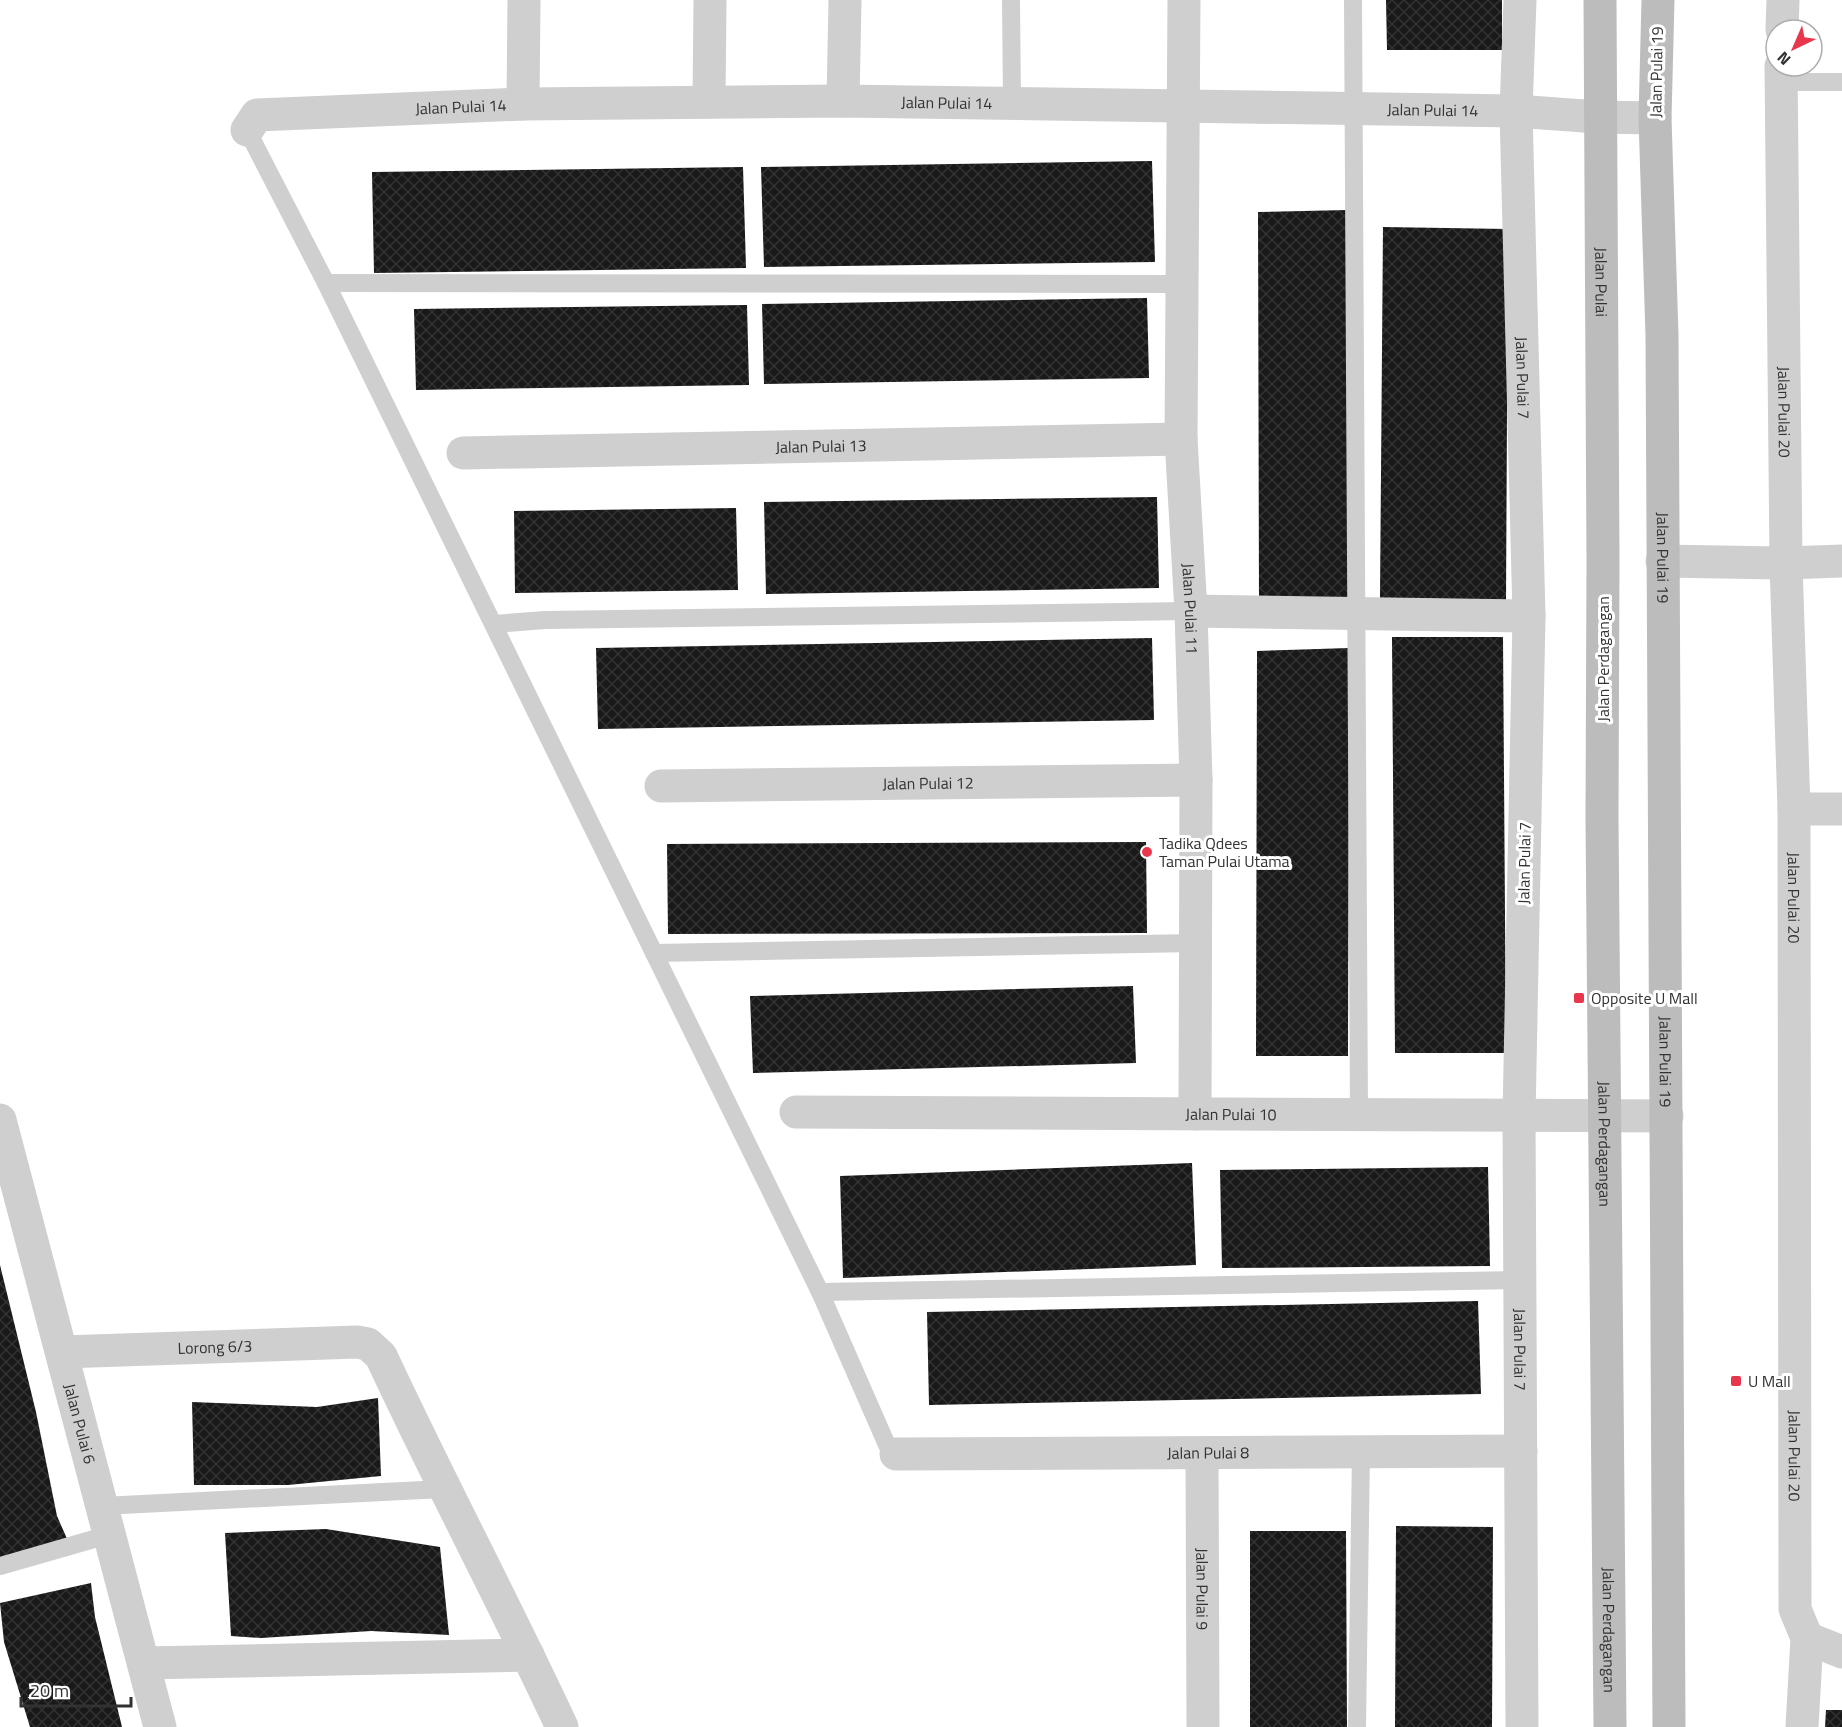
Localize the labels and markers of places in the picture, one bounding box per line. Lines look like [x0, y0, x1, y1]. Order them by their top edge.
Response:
place label: Tadika Qdees Taman Pulai Utama [1159, 831, 1290, 873]
marker: Tadika Qdees Taman Pulai Utama [1140, 845, 1154, 859]
place label: Opposite U Mall [1591, 986, 1698, 1010]
marker: Opposite U Mall [1572, 991, 1586, 1005]
place label: U Mall [1748, 1369, 1791, 1393]
marker: U Mall [1729, 1374, 1743, 1388]

